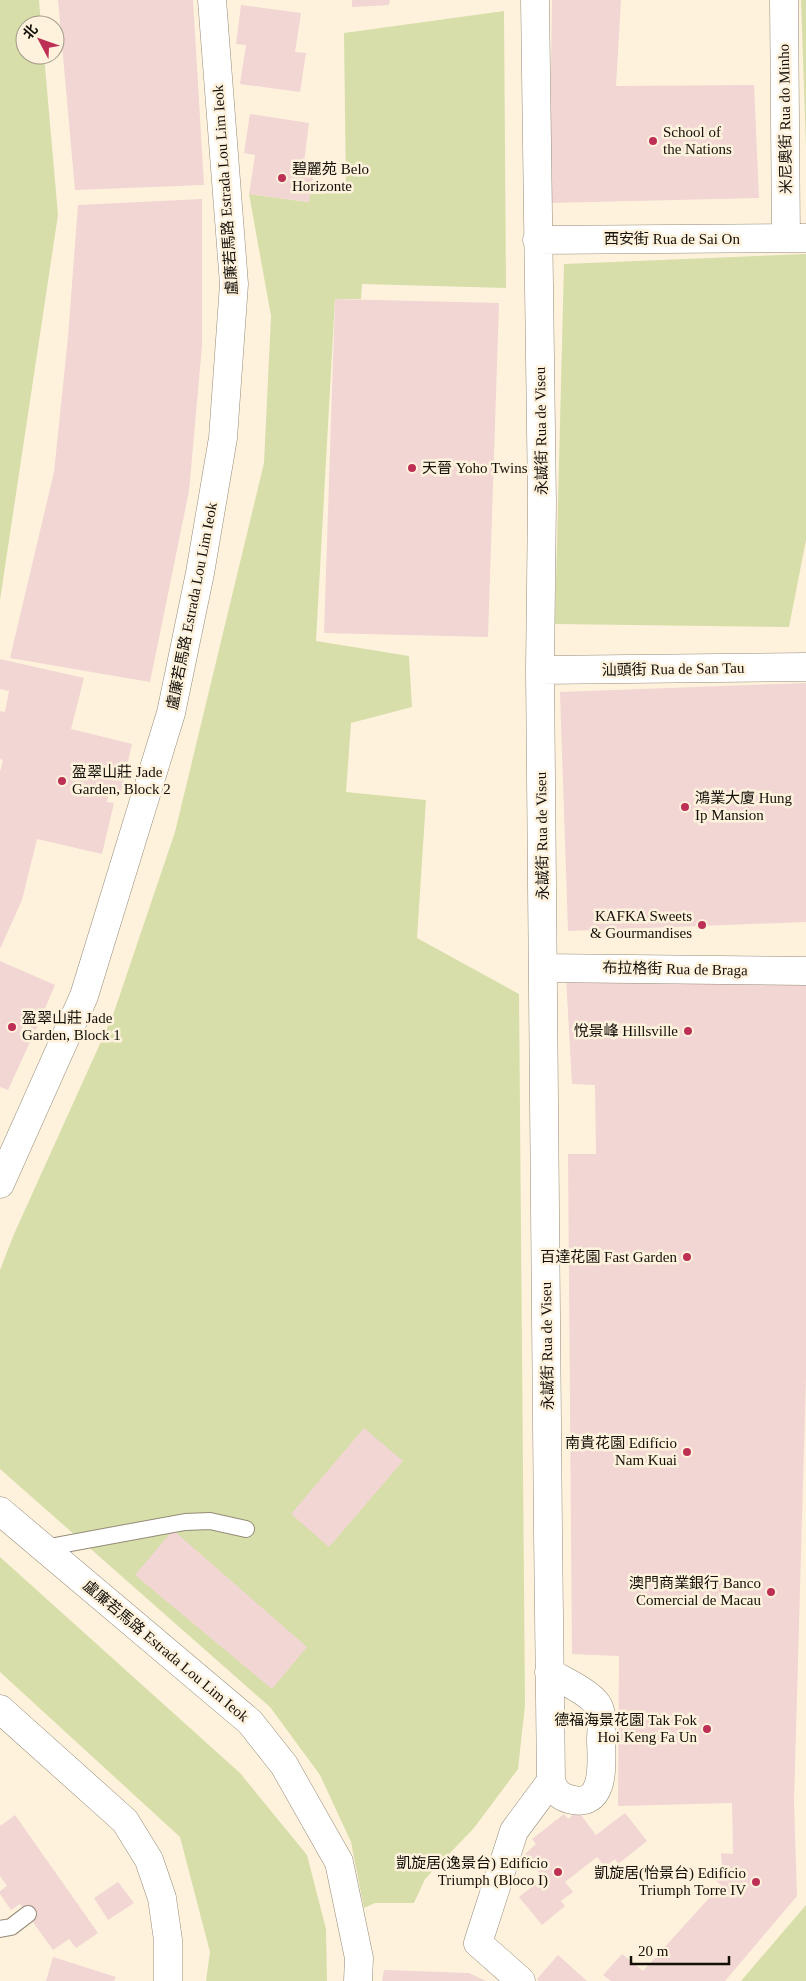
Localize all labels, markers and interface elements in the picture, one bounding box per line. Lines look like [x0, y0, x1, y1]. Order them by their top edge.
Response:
north arrow [15, 15, 65, 65]
text: 北 [20, 22, 41, 42]
street label: 米尼奧街 Rua do Minho [776, 44, 794, 194]
street label: 盧廉若馬路 Estrada Lou Lim Ieok [210, 84, 240, 296]
place label: School of the Nations [663, 124, 732, 157]
marker: School of the Nations [647, 135, 659, 147]
place label: 碧麗苑 Belo Horizonte [292, 161, 369, 194]
marker: 碧麗苑 Belo Horizonte [276, 172, 288, 184]
street label: 西安街 Rua de Sai On [604, 231, 740, 247]
street label: 永誠街 Rua de Viseu [532, 366, 550, 495]
place label: 天晉 Yoho Twins [422, 460, 528, 476]
marker: 天晉 Yoho Twins [406, 462, 418, 474]
street label: 盧廉若馬路 Estrada Lou Lim Ieok [164, 501, 220, 711]
street label: 汕頭街 Rua de San Tau [601, 660, 745, 678]
place label: 盈翠山莊 Jade Garden, Block 2 [72, 764, 171, 797]
street label: 永誠街 Rua de Viseu [533, 771, 551, 900]
marker: 盈翠山莊 Jade Garden, Block 2 [56, 775, 68, 787]
place label: 鴻業大廈 Hung Ip Mansion [695, 790, 793, 823]
marker: 鴻業大廈 Hung Ip Mansion [679, 801, 691, 813]
place label: KAFKA Sweets & Gourmandises [590, 908, 692, 941]
marker: KAFKA Sweets & Gourmandises [696, 919, 708, 931]
street label: 布拉格街 Rua de Braga [602, 959, 748, 978]
place label: 盈翠山莊 Jade Garden, Block 1 [22, 1010, 121, 1043]
marker: 盈翠山莊 Jade Garden, Block 1 [6, 1021, 18, 1033]
place label: 悅景峰 Hillsville [573, 1022, 678, 1039]
marker: 悅景峰 Hillsville [682, 1025, 694, 1037]
place label: 百達花園 Fast Garden [540, 1249, 677, 1265]
marker: 百達花園 Fast Garden [681, 1251, 693, 1263]
street label: 永誠街 Rua de Viseu [538, 1281, 556, 1410]
place label: 南貴花園 Edifício Nam Kuai [565, 1435, 677, 1468]
marker: 南貴花園 Edifício Nam Kuai [681, 1446, 693, 1458]
place label: 澳門商業銀行 Banco Comercial de Macau [629, 1575, 761, 1608]
street label: 盧廉若馬路 Estrada Lou Lim Ieok [80, 1577, 252, 1725]
marker: 澳門商業銀行 Banco Comercial de Macau [765, 1586, 777, 1598]
place label: 德福海景花園 Tak Fok Hoi Keng Fa Un [554, 1711, 697, 1745]
marker: 德福海景花園 Tak Fok Hoi Keng Fa Un [701, 1723, 713, 1735]
place label: 凱旋居(逸景台) Edifício Triumph (Bloco I) [396, 1855, 548, 1889]
place label: 凱旋居(怡景台) Edifício Triumph Torre IV [594, 1864, 746, 1898]
marker: 凱旋居(逸景台) Edifício Triumph (Bloco I) [552, 1866, 564, 1878]
marker: 凱旋居(怡景台) Edifício Triumph Torre IV [750, 1876, 762, 1888]
scale bar [631, 1934, 728, 1966]
text: 20 m [638, 1943, 669, 1959]

